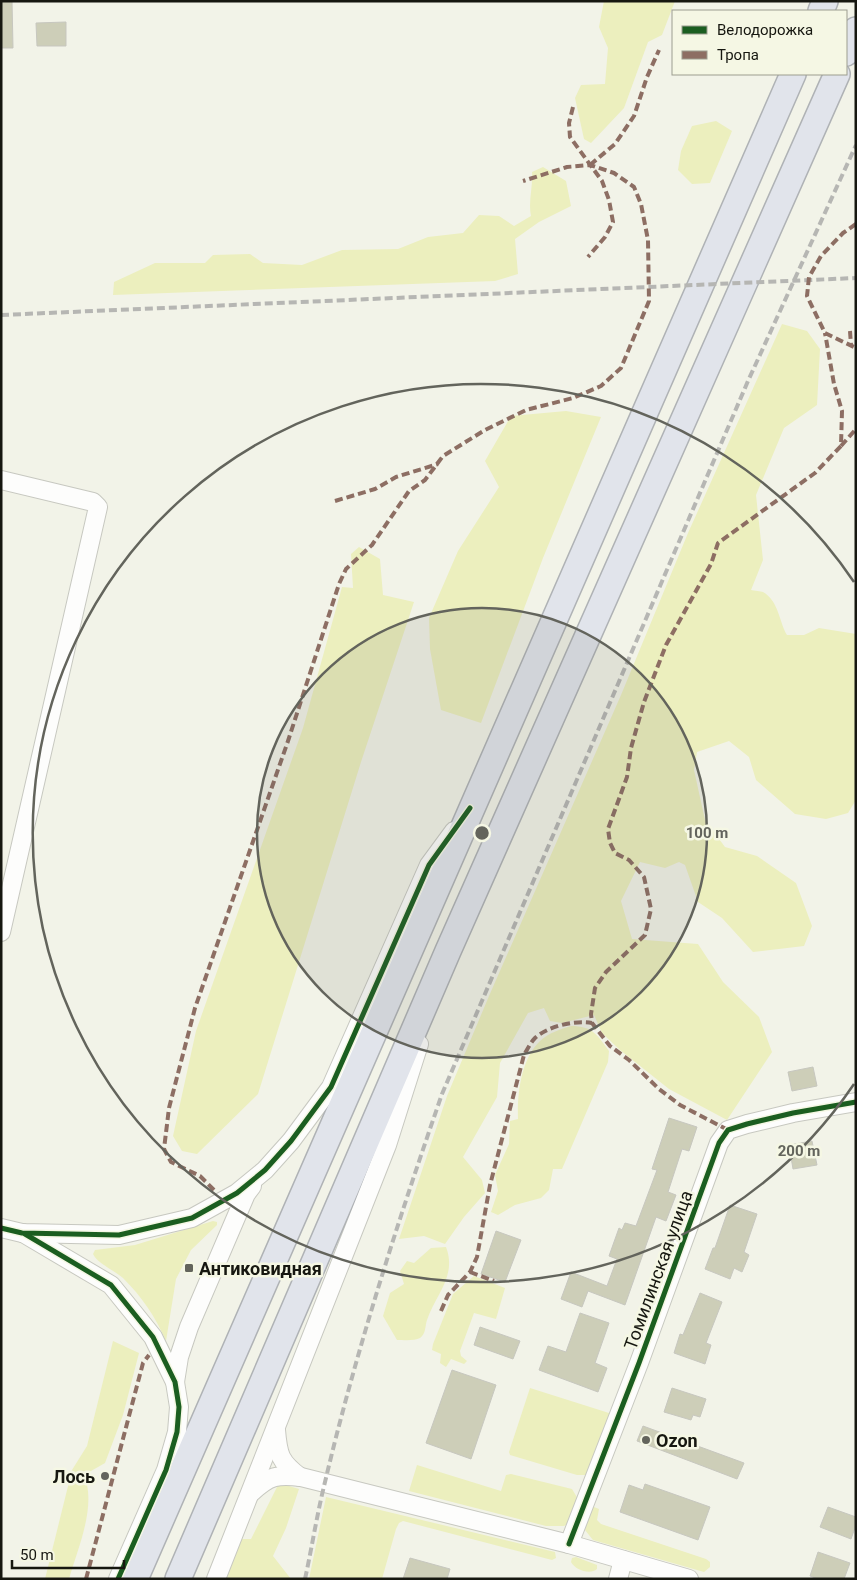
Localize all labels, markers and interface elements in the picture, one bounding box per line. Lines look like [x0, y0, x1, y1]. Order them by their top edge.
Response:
legend [672, 10, 847, 75]
text: Велодорожка [717, 21, 813, 39]
text: Тропа [717, 46, 759, 64]
centre of rings [473, 824, 491, 842]
text: 100 m [686, 824, 728, 842]
text: 200 m [778, 1142, 820, 1160]
street label: Томилинская улица [619, 1188, 697, 1352]
place label: Антиковидная [199, 1258, 322, 1279]
marker: Антиковидная [183, 1262, 195, 1274]
place label: Ozon [656, 1430, 698, 1451]
marker: Ozon [640, 1434, 652, 1446]
place label: Лось [53, 1466, 95, 1487]
marker: Лось [99, 1470, 111, 1482]
scale bar [12, 1538, 125, 1570]
text: 50 m [20, 1546, 54, 1564]

